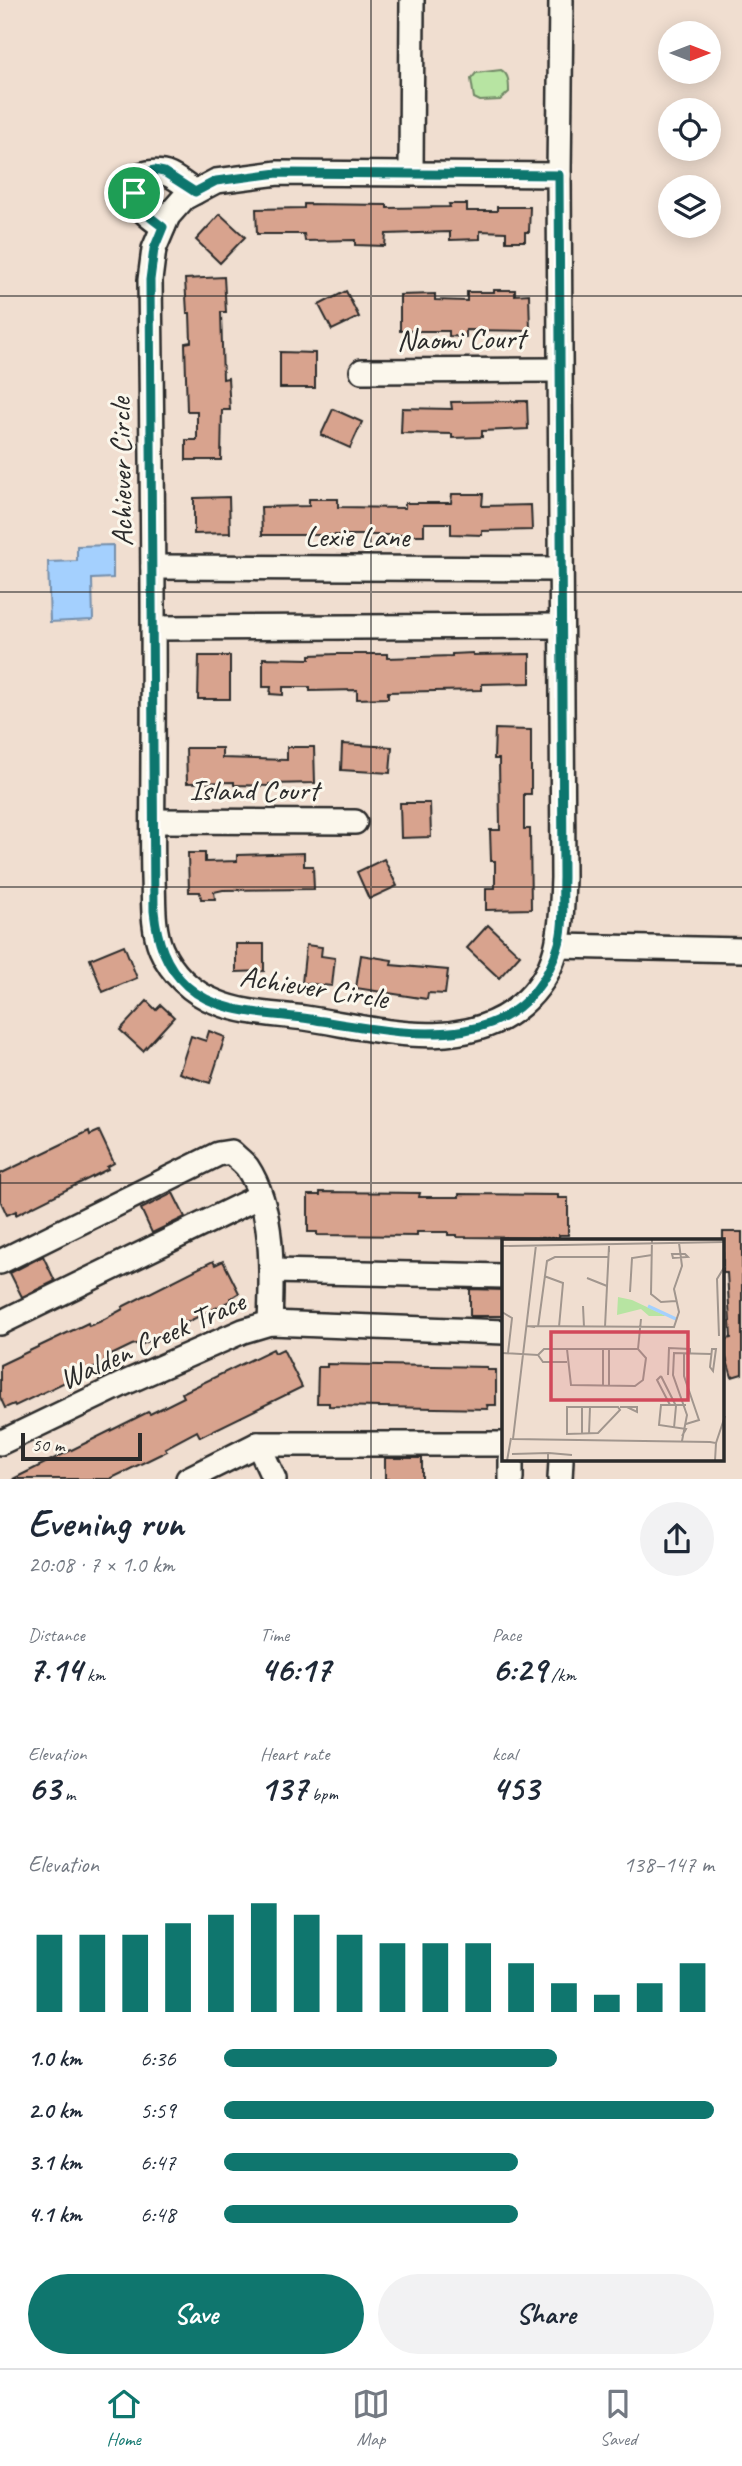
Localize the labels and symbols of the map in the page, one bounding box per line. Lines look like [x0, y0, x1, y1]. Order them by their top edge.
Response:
north arrow [658, 21, 721, 84]
pin [104, 163, 164, 223]
street label: Naomi Court [397, 319, 529, 359]
street label: Achiever Circle [101, 395, 141, 547]
street label: Lexie Lane [305, 517, 412, 555]
street label: Island Court [189, 771, 323, 809]
street label: Achiever Circle [237, 957, 393, 1018]
inset map [502, 1239, 724, 1462]
street label: Walden Creek Trace [53, 1281, 253, 1398]
scale bar [21, 1430, 142, 1462]

